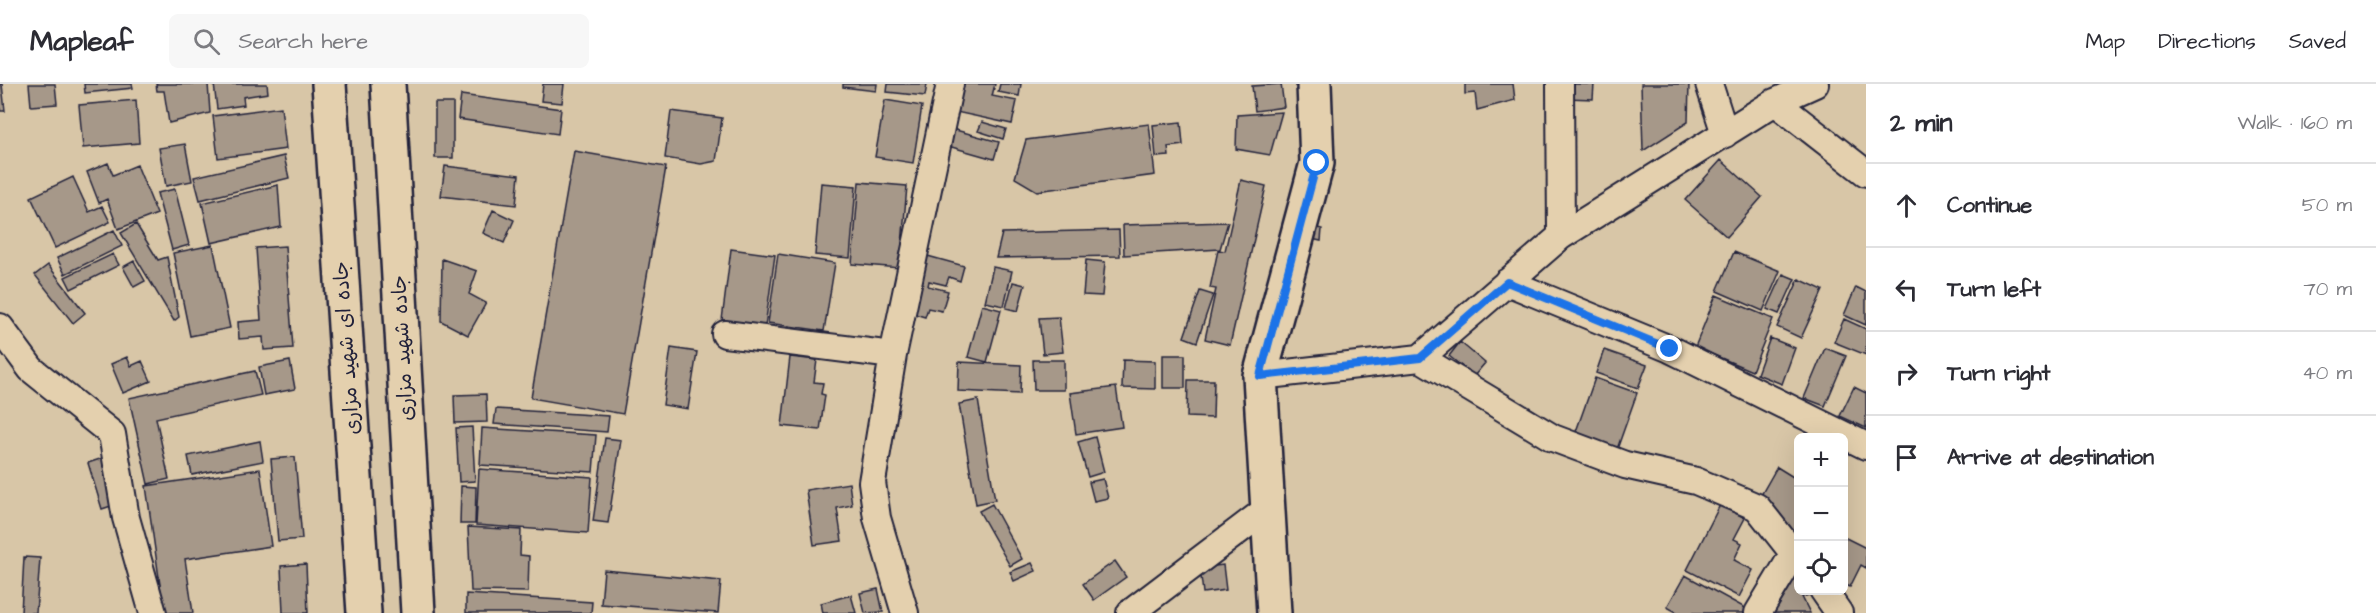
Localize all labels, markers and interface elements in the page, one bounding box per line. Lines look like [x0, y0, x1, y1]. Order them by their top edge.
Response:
search box [169, 14, 589, 68]
text: Mapleaf [30, 22, 133, 61]
icon: search [190, 25, 223, 58]
text: Search here [238, 26, 368, 57]
text: Map [2085, 27, 2125, 56]
text: Directions [2158, 27, 2256, 56]
text: Saved [2289, 27, 2346, 56]
text: 2 min [1890, 105, 1952, 141]
text: Walk · 160 m [2237, 109, 2352, 137]
route start [1303, 149, 1329, 175]
icon: ahead [1890, 189, 1923, 222]
text: Continue [1947, 190, 2032, 221]
text: 50 m [2302, 191, 2352, 219]
street label: جاده ای شهید مزاری [327, 260, 367, 436]
icon: left [1890, 273, 1923, 306]
street label: جاده شهید مزاری [385, 274, 421, 422]
text: Turn left [1947, 274, 2041, 305]
text: 70 m [2304, 275, 2352, 303]
route end [1656, 335, 1682, 361]
icon: right [1890, 357, 1923, 390]
text: Turn right [1947, 358, 2050, 389]
text: 40 m [2302, 359, 2352, 387]
map controls [1794, 433, 1848, 595]
button: + [1794, 433, 1848, 487]
icon: arrive [1890, 441, 1923, 474]
text: Arrive at destination [1947, 442, 2154, 473]
button: − [1794, 487, 1848, 541]
button: locate [1794, 541, 1848, 595]

